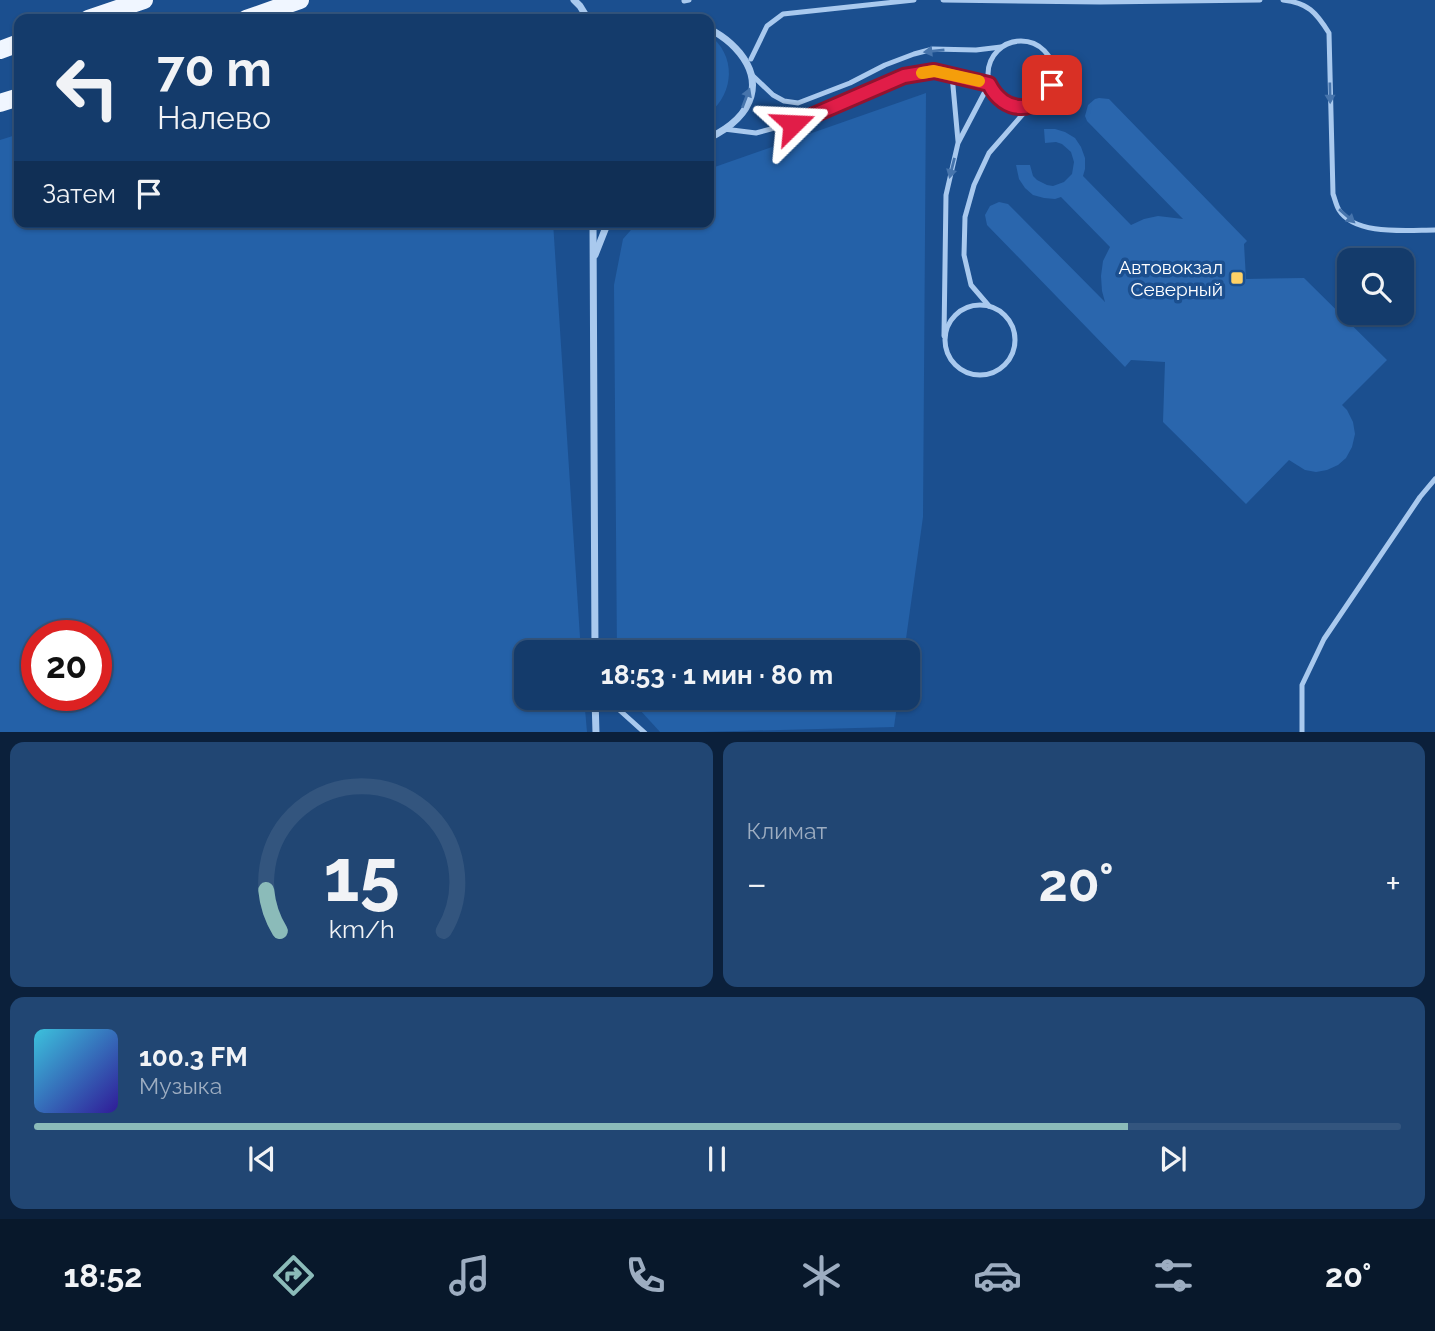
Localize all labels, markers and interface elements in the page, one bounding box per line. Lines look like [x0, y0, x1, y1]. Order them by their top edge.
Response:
text: 70 m [157, 40, 272, 97]
icon: left [42, 42, 133, 133]
one-way arrow [923, 46, 945, 57]
pin [1022, 55, 1082, 115]
icon: arrive [1033, 66, 1071, 104]
one-way arrow [1325, 82, 1336, 104]
one-way arrow [741, 87, 752, 108]
position arrow [756, 87, 830, 161]
text: Налево [157, 99, 271, 136]
one-way arrow [946, 157, 957, 179]
icon: arrive [130, 175, 168, 213]
text: Затем [42, 179, 116, 209]
one-way arrow [1338, 208, 1356, 223]
map controls [1337, 248, 1414, 325]
button: search [1337, 248, 1414, 325]
place label: Автовокзал Северный [1118, 256, 1223, 300]
marker: Автовокзал Северный [1229, 270, 1245, 286]
speed limit sign: 20 [21, 620, 112, 711]
text: 18:53 · 1 мин · 80 m [601, 660, 833, 690]
text: Климат [747, 817, 827, 844]
text: 15 [323, 833, 399, 918]
text: 20° [1038, 852, 1114, 913]
text: − [747, 861, 767, 906]
text: + [1385, 861, 1401, 906]
text: km/h [328, 913, 394, 943]
text: 100.3 FM [139, 1042, 248, 1072]
text: Музыка [139, 1072, 222, 1099]
icon: previous [243, 1140, 281, 1178]
icon: pause [698, 1140, 736, 1178]
icon: next [1154, 1140, 1192, 1178]
icon: directions [269, 1251, 318, 1300]
icon: music [445, 1251, 494, 1300]
icon: phone [621, 1251, 670, 1300]
icon: climate [797, 1251, 846, 1300]
icon: car [973, 1251, 1022, 1300]
icon: filters [1149, 1251, 1198, 1300]
text: 18:52 [63, 1257, 142, 1294]
text: 20° [1325, 1257, 1371, 1294]

